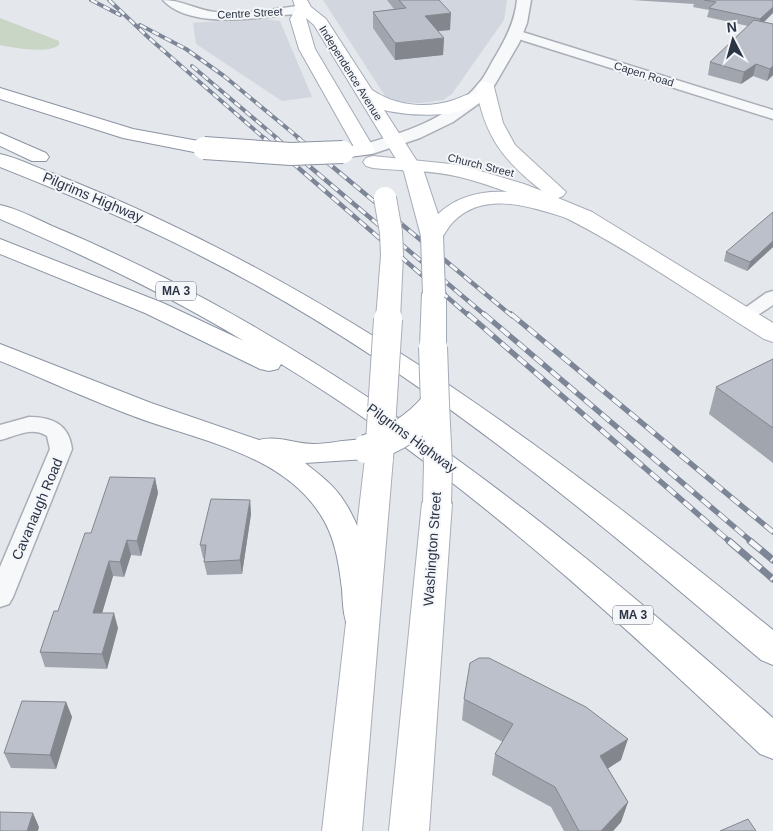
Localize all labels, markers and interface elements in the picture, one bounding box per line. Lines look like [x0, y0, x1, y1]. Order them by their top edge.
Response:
street label: Centre Street [217, 5, 283, 21]
north arrow [708, 15, 758, 65]
text: N [726, 19, 738, 36]
street label: Independence Avenue [317, 23, 385, 123]
street label: Capen Road [613, 59, 675, 89]
street label: Church Street [447, 151, 515, 179]
street label: Pilgrims Highway [40, 169, 146, 225]
road number: MA 3 [156, 282, 196, 300]
street label: Pilgrims Highway [364, 400, 460, 476]
street label: Cavanaugh Road [8, 456, 66, 562]
street label: Washington Street [420, 491, 444, 607]
road number: MA 3 [613, 606, 653, 624]

